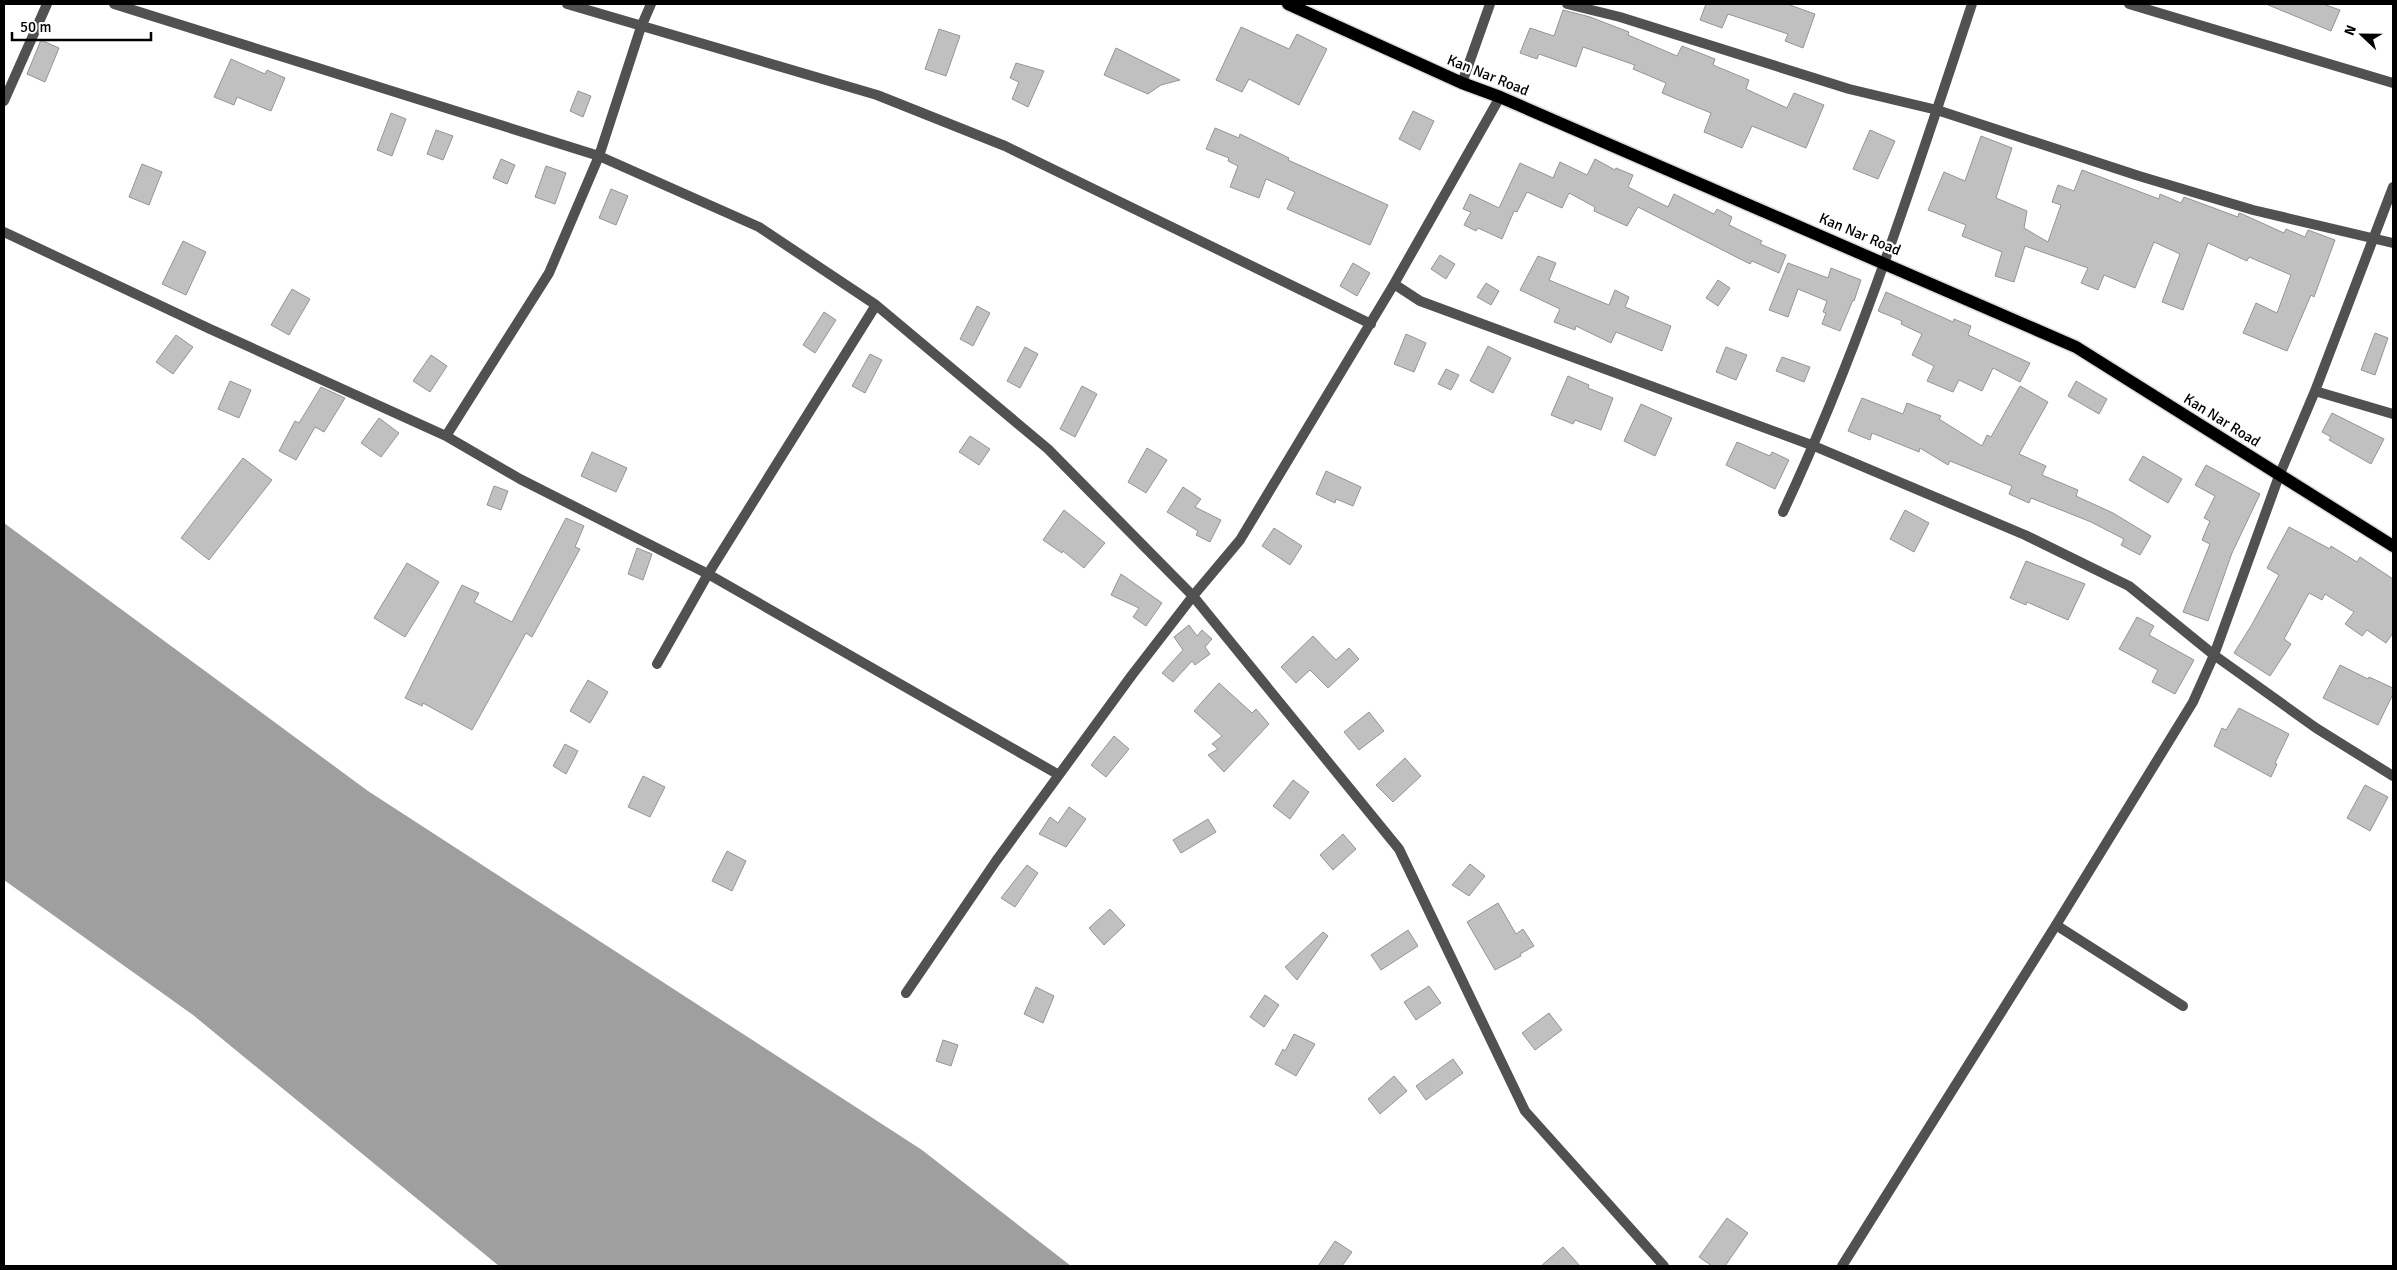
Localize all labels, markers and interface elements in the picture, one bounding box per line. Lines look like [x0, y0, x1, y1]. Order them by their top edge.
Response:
scale bar [12, 10, 151, 42]
north arrow [2337, 10, 2387, 60]
text: 50 m [20, 18, 51, 36]
text: N [2341, 23, 2360, 38]
street label: Kan Nar Road [1444, 50, 1532, 100]
street label: Kan Nar Road [1817, 209, 1903, 259]
street label: Kan Nar Road [2180, 389, 2264, 451]

